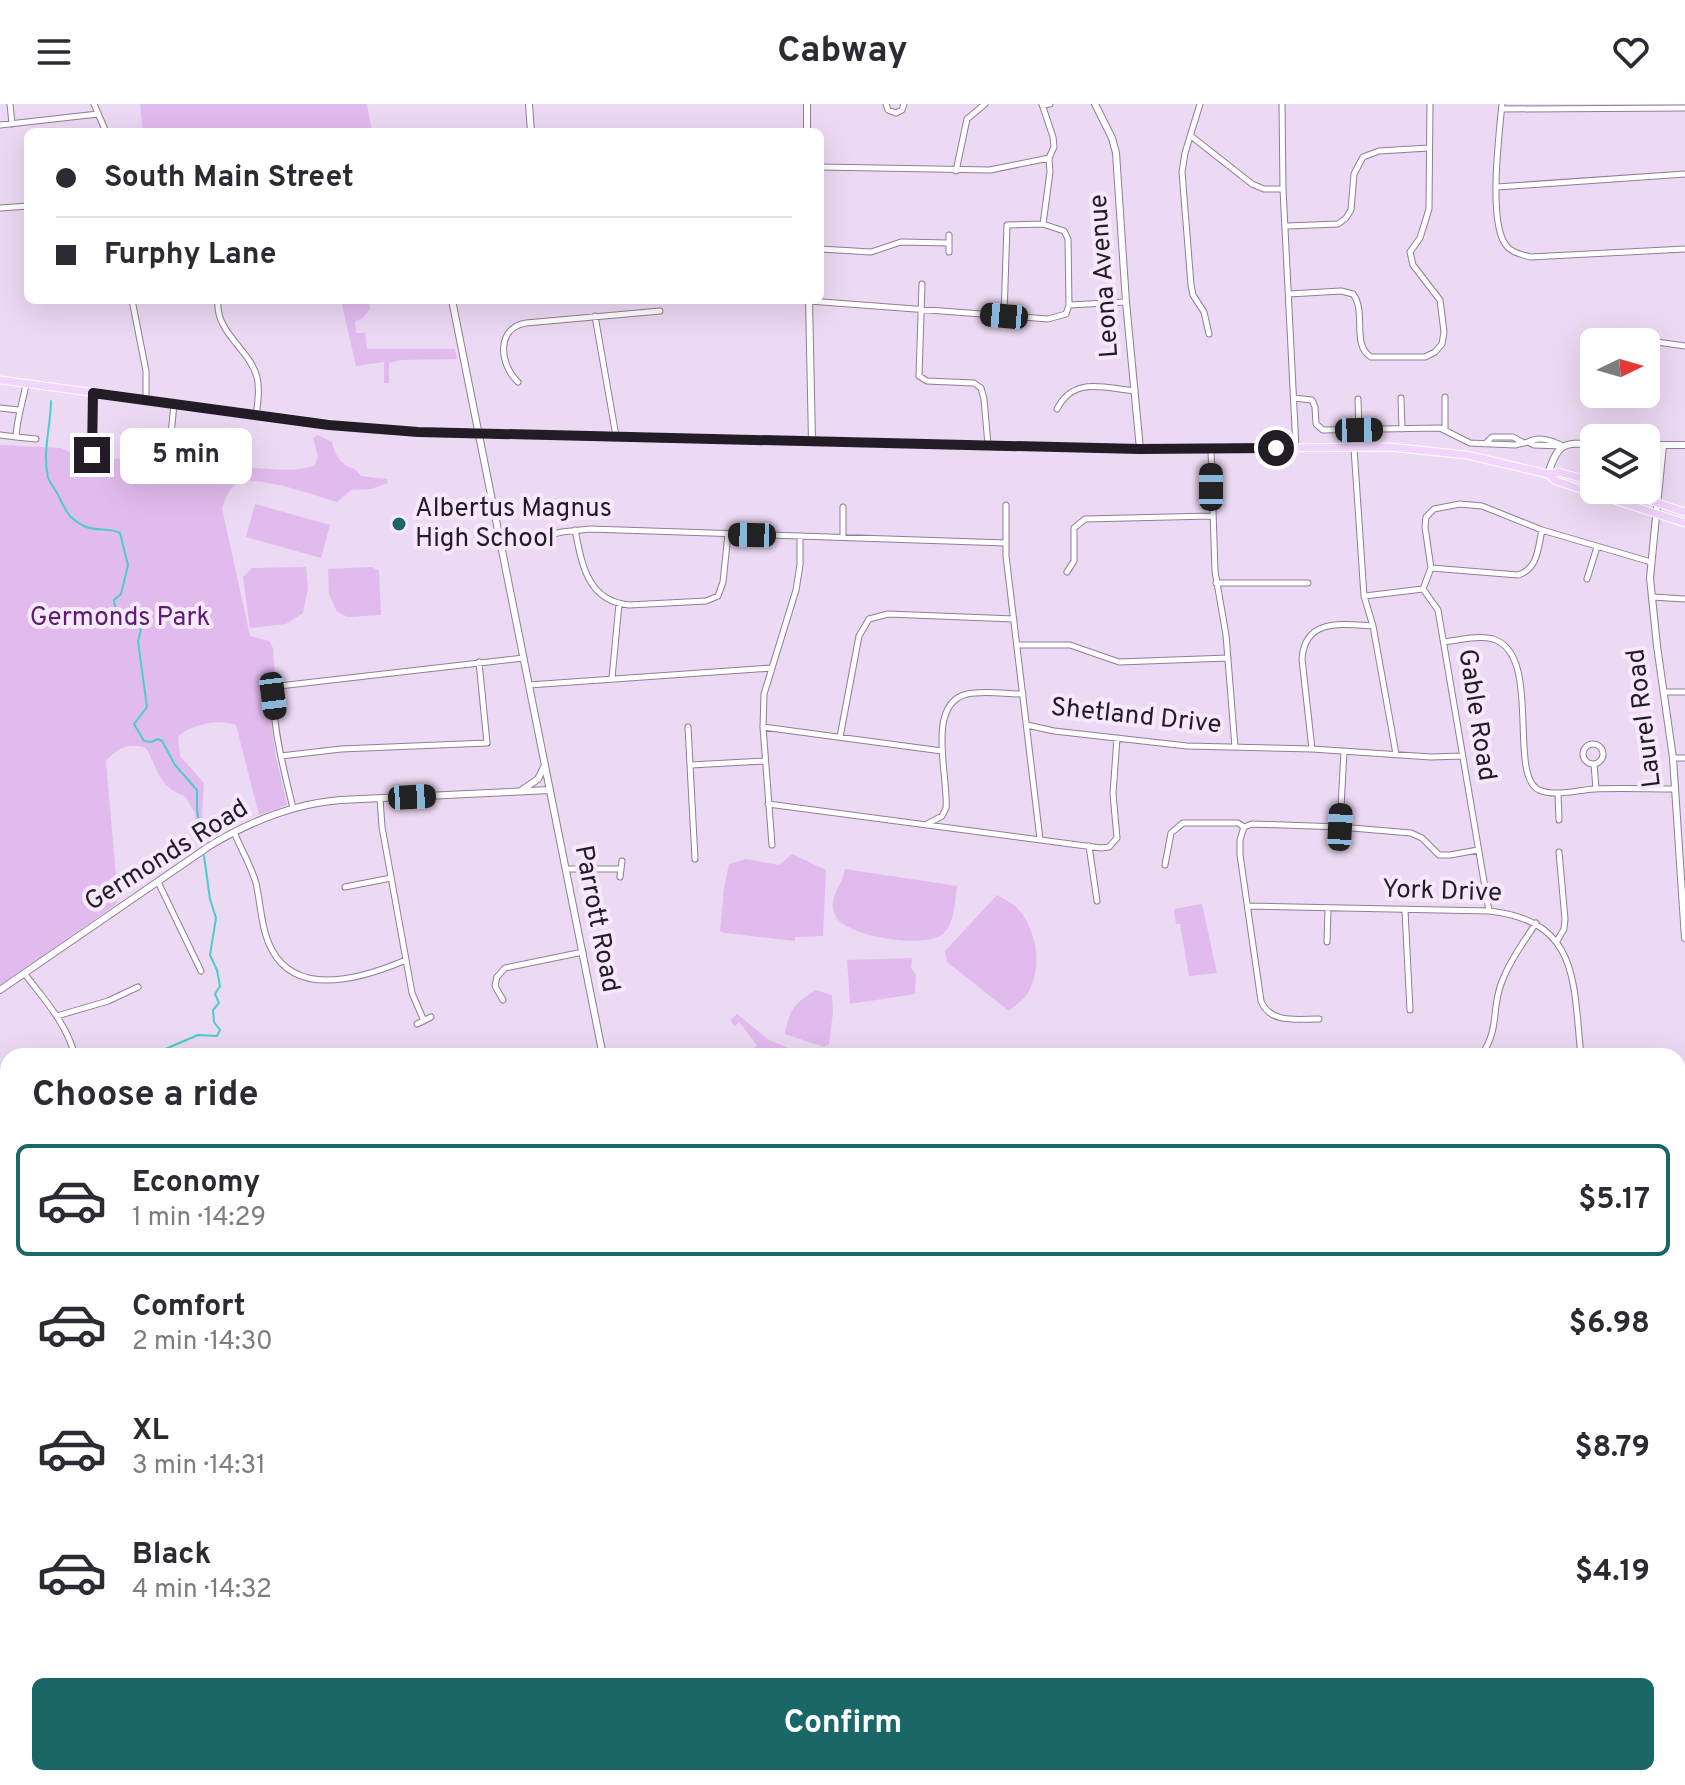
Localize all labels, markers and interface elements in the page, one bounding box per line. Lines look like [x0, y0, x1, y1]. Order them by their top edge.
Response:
text: Cabway [777, 29, 908, 75]
icon: menu [32, 30, 76, 74]
icon: heart [1609, 30, 1653, 74]
text: South Main Street [104, 160, 354, 197]
street label: Leona Avenue [1083, 193, 1127, 359]
text: Furphy Lane [104, 237, 276, 274]
car [979, 302, 1029, 330]
north arrow [1580, 328, 1660, 408]
map controls [1580, 328, 1660, 504]
car [1335, 418, 1383, 442]
button: layers [1580, 424, 1660, 504]
callout: 5 min [120, 427, 252, 483]
route start [1258, 430, 1294, 466]
route end [74, 437, 110, 473]
text: 5 min [152, 439, 220, 472]
car [1199, 463, 1223, 511]
place label: Albertus Magnus High School [415, 493, 612, 556]
marker: Albertus Magnus High School [390, 515, 408, 533]
car [728, 523, 776, 547]
park label: Germonds Park [30, 602, 210, 635]
street label: Gable Road [1449, 647, 1503, 783]
street label: Laurel Road [1620, 647, 1670, 789]
car [258, 671, 288, 721]
street label: Shetland Drive [1049, 692, 1223, 742]
car [387, 784, 437, 810]
street label: Germonds Road [79, 792, 255, 920]
car [1327, 802, 1353, 852]
street label: Parrott Road [566, 843, 626, 995]
street label: York Drive [1381, 873, 1503, 911]
text: Choose a ride [32, 1073, 258, 1119]
icon: car [36, 1164, 108, 1236]
text: Economy [132, 1165, 260, 1202]
text: $5.17 [1578, 1182, 1650, 1219]
text: 1 min · 14:29 [132, 1202, 266, 1235]
icon: car [36, 1288, 108, 1360]
text: Comfort [132, 1289, 245, 1326]
text: $6.98 [1569, 1306, 1650, 1343]
text: 2 min · 14:30 [132, 1326, 273, 1359]
icon: car [36, 1412, 108, 1484]
text: XL [132, 1413, 169, 1450]
text: $8.79 [1574, 1430, 1650, 1467]
text: 3 min · 14:31 [132, 1450, 266, 1483]
icon: car [36, 1536, 108, 1608]
text: Black [132, 1537, 211, 1574]
text: $4.19 [1575, 1554, 1650, 1591]
text: 4 min · 14:32 [132, 1574, 272, 1607]
button: Confirm [32, 1678, 1654, 1770]

